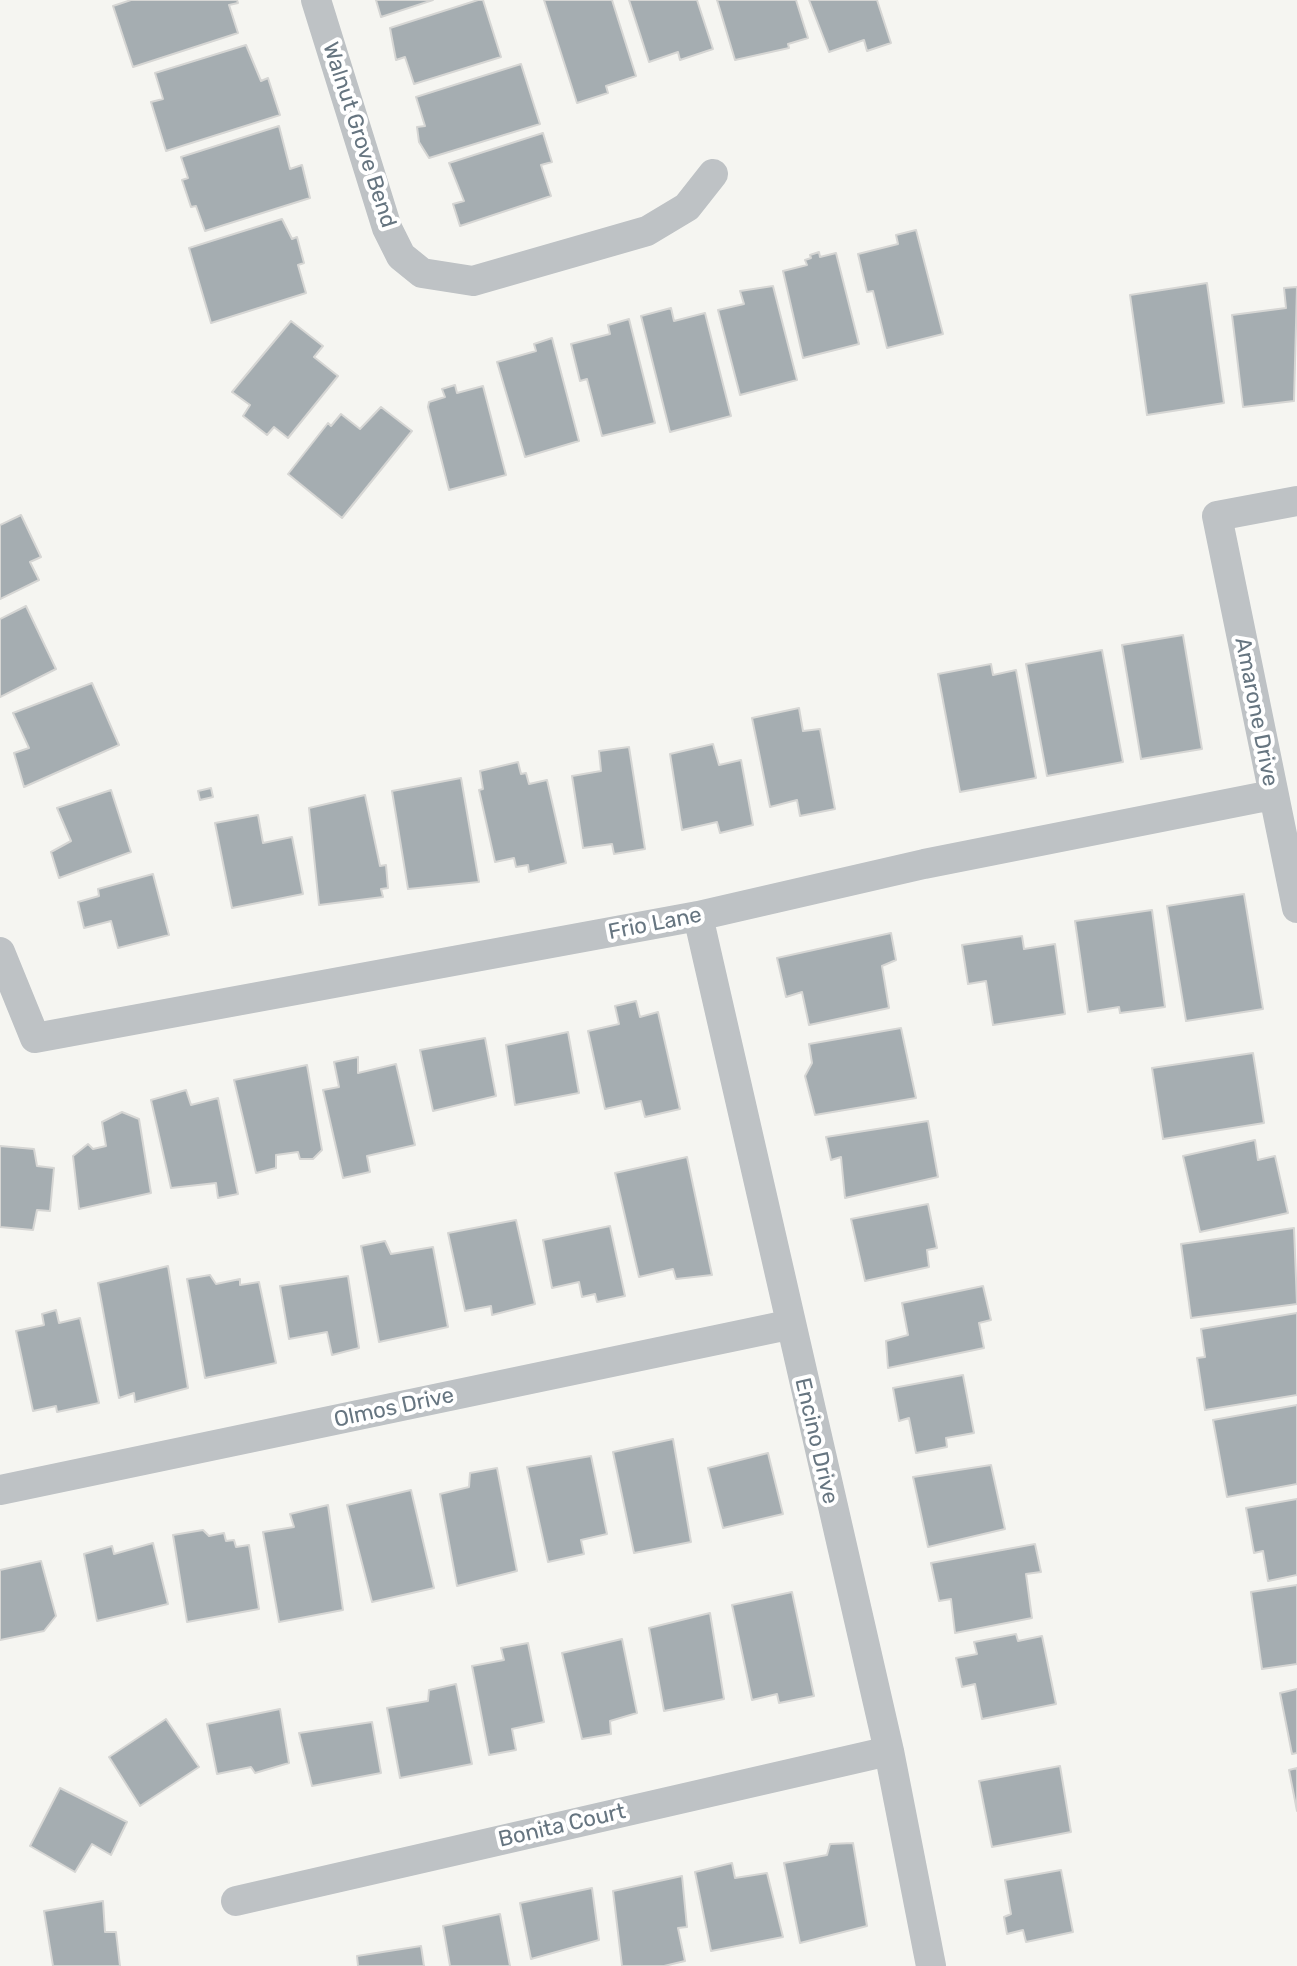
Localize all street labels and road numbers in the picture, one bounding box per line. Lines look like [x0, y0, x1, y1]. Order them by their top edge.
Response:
street label: Walnut Grove Bend [317, 39, 401, 231]
street label: Amarone Drive [1229, 635, 1283, 789]
street label: Frio Lane [606, 902, 704, 946]
street label: Encino Drive [789, 1375, 843, 1507]
street label: Olmos Drive [332, 1382, 456, 1434]
street label: Bonita Court [496, 1799, 628, 1853]

